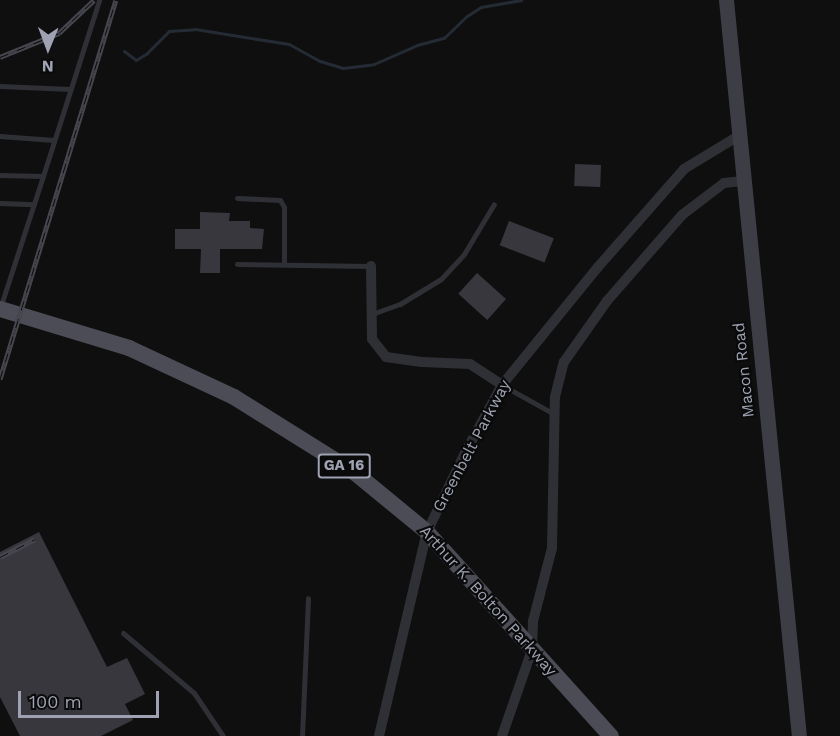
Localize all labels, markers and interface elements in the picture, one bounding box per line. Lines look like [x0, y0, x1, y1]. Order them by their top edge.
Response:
north arrow [18, 18, 78, 78]
text: N [42, 57, 54, 76]
street label: Macon Road [729, 321, 759, 419]
street label: Greenbelt Parkway [429, 377, 515, 515]
road number: GA 16 [317, 454, 371, 478]
street label: Arthur K. Bolton Parkway [415, 522, 561, 680]
scale bar [21, 679, 162, 717]
text: 100 m [29, 691, 82, 712]

